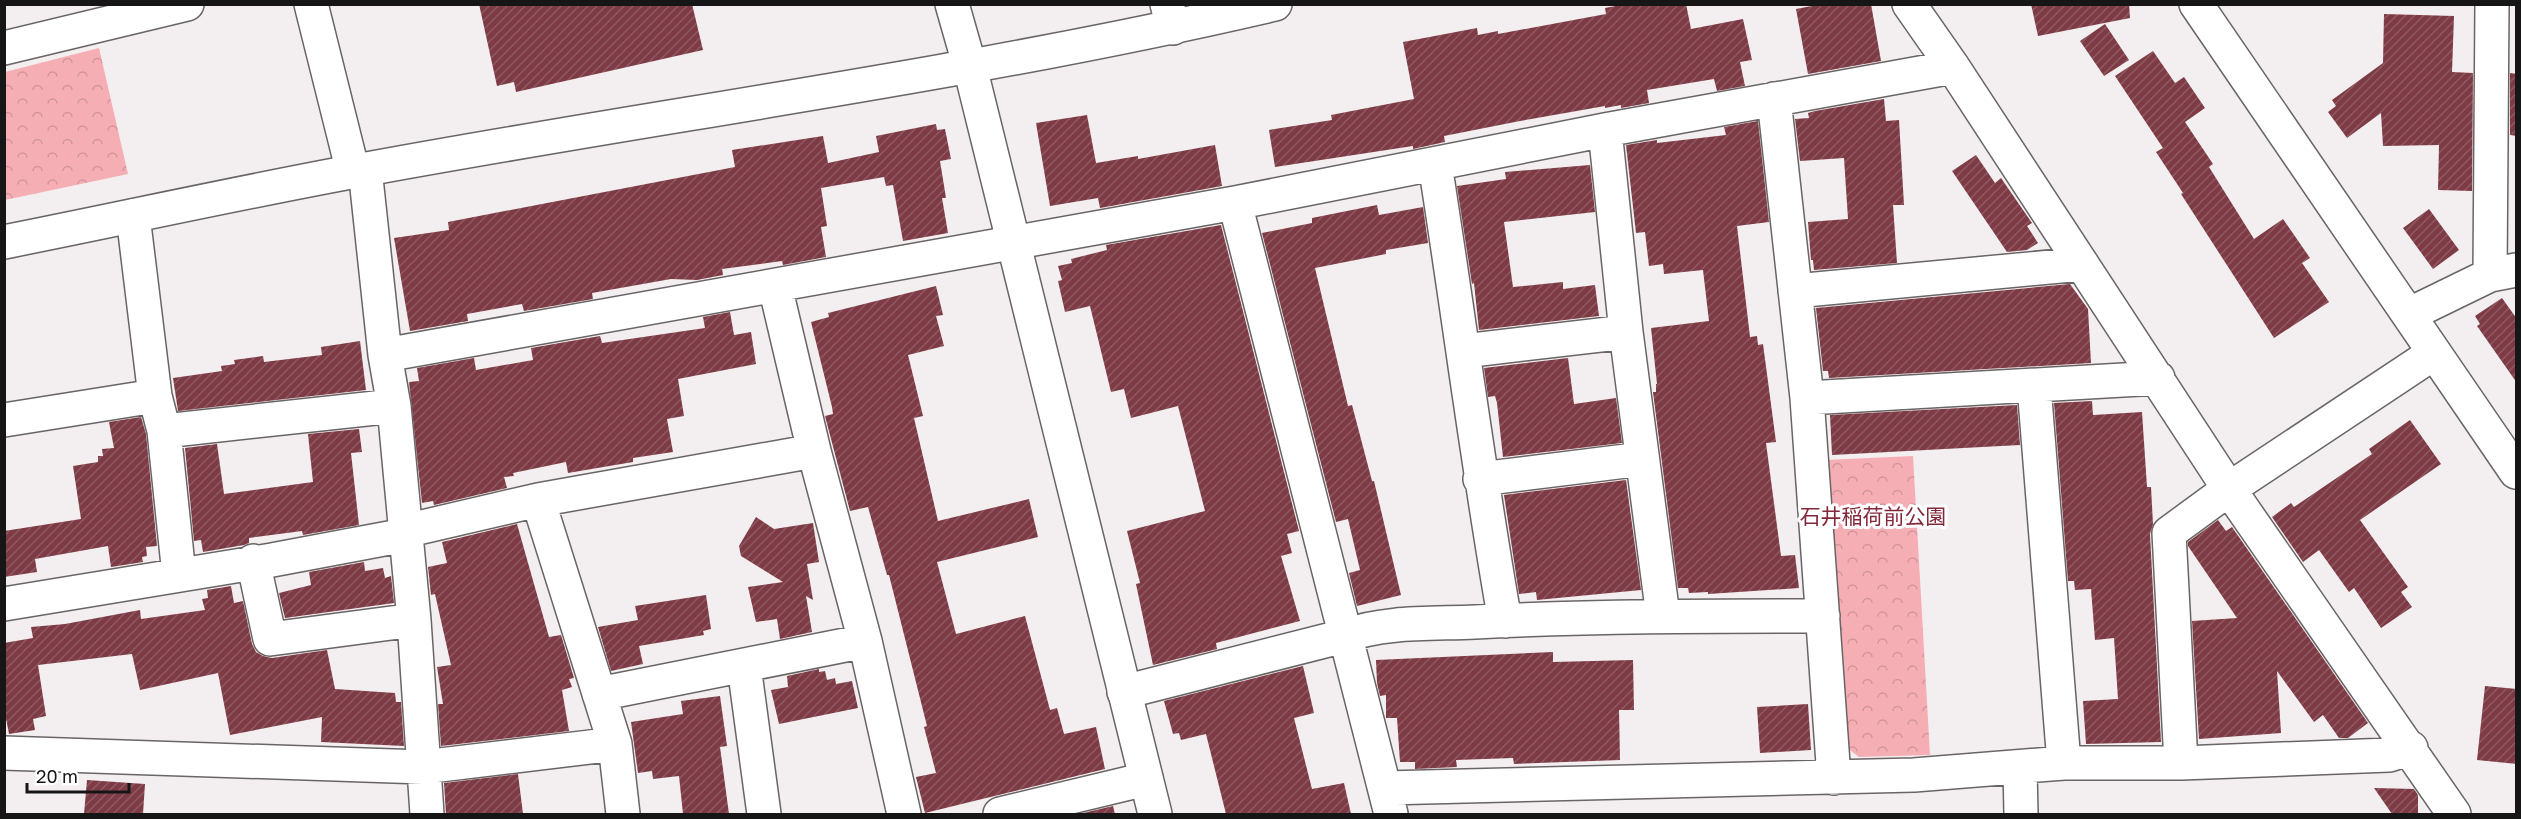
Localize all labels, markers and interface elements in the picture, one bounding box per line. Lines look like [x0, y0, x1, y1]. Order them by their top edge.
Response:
park label: 石井稲荷前公園 [1800, 503, 1947, 529]
scale bar [27, 756, 129, 794]
text: 20 m [36, 765, 78, 787]

